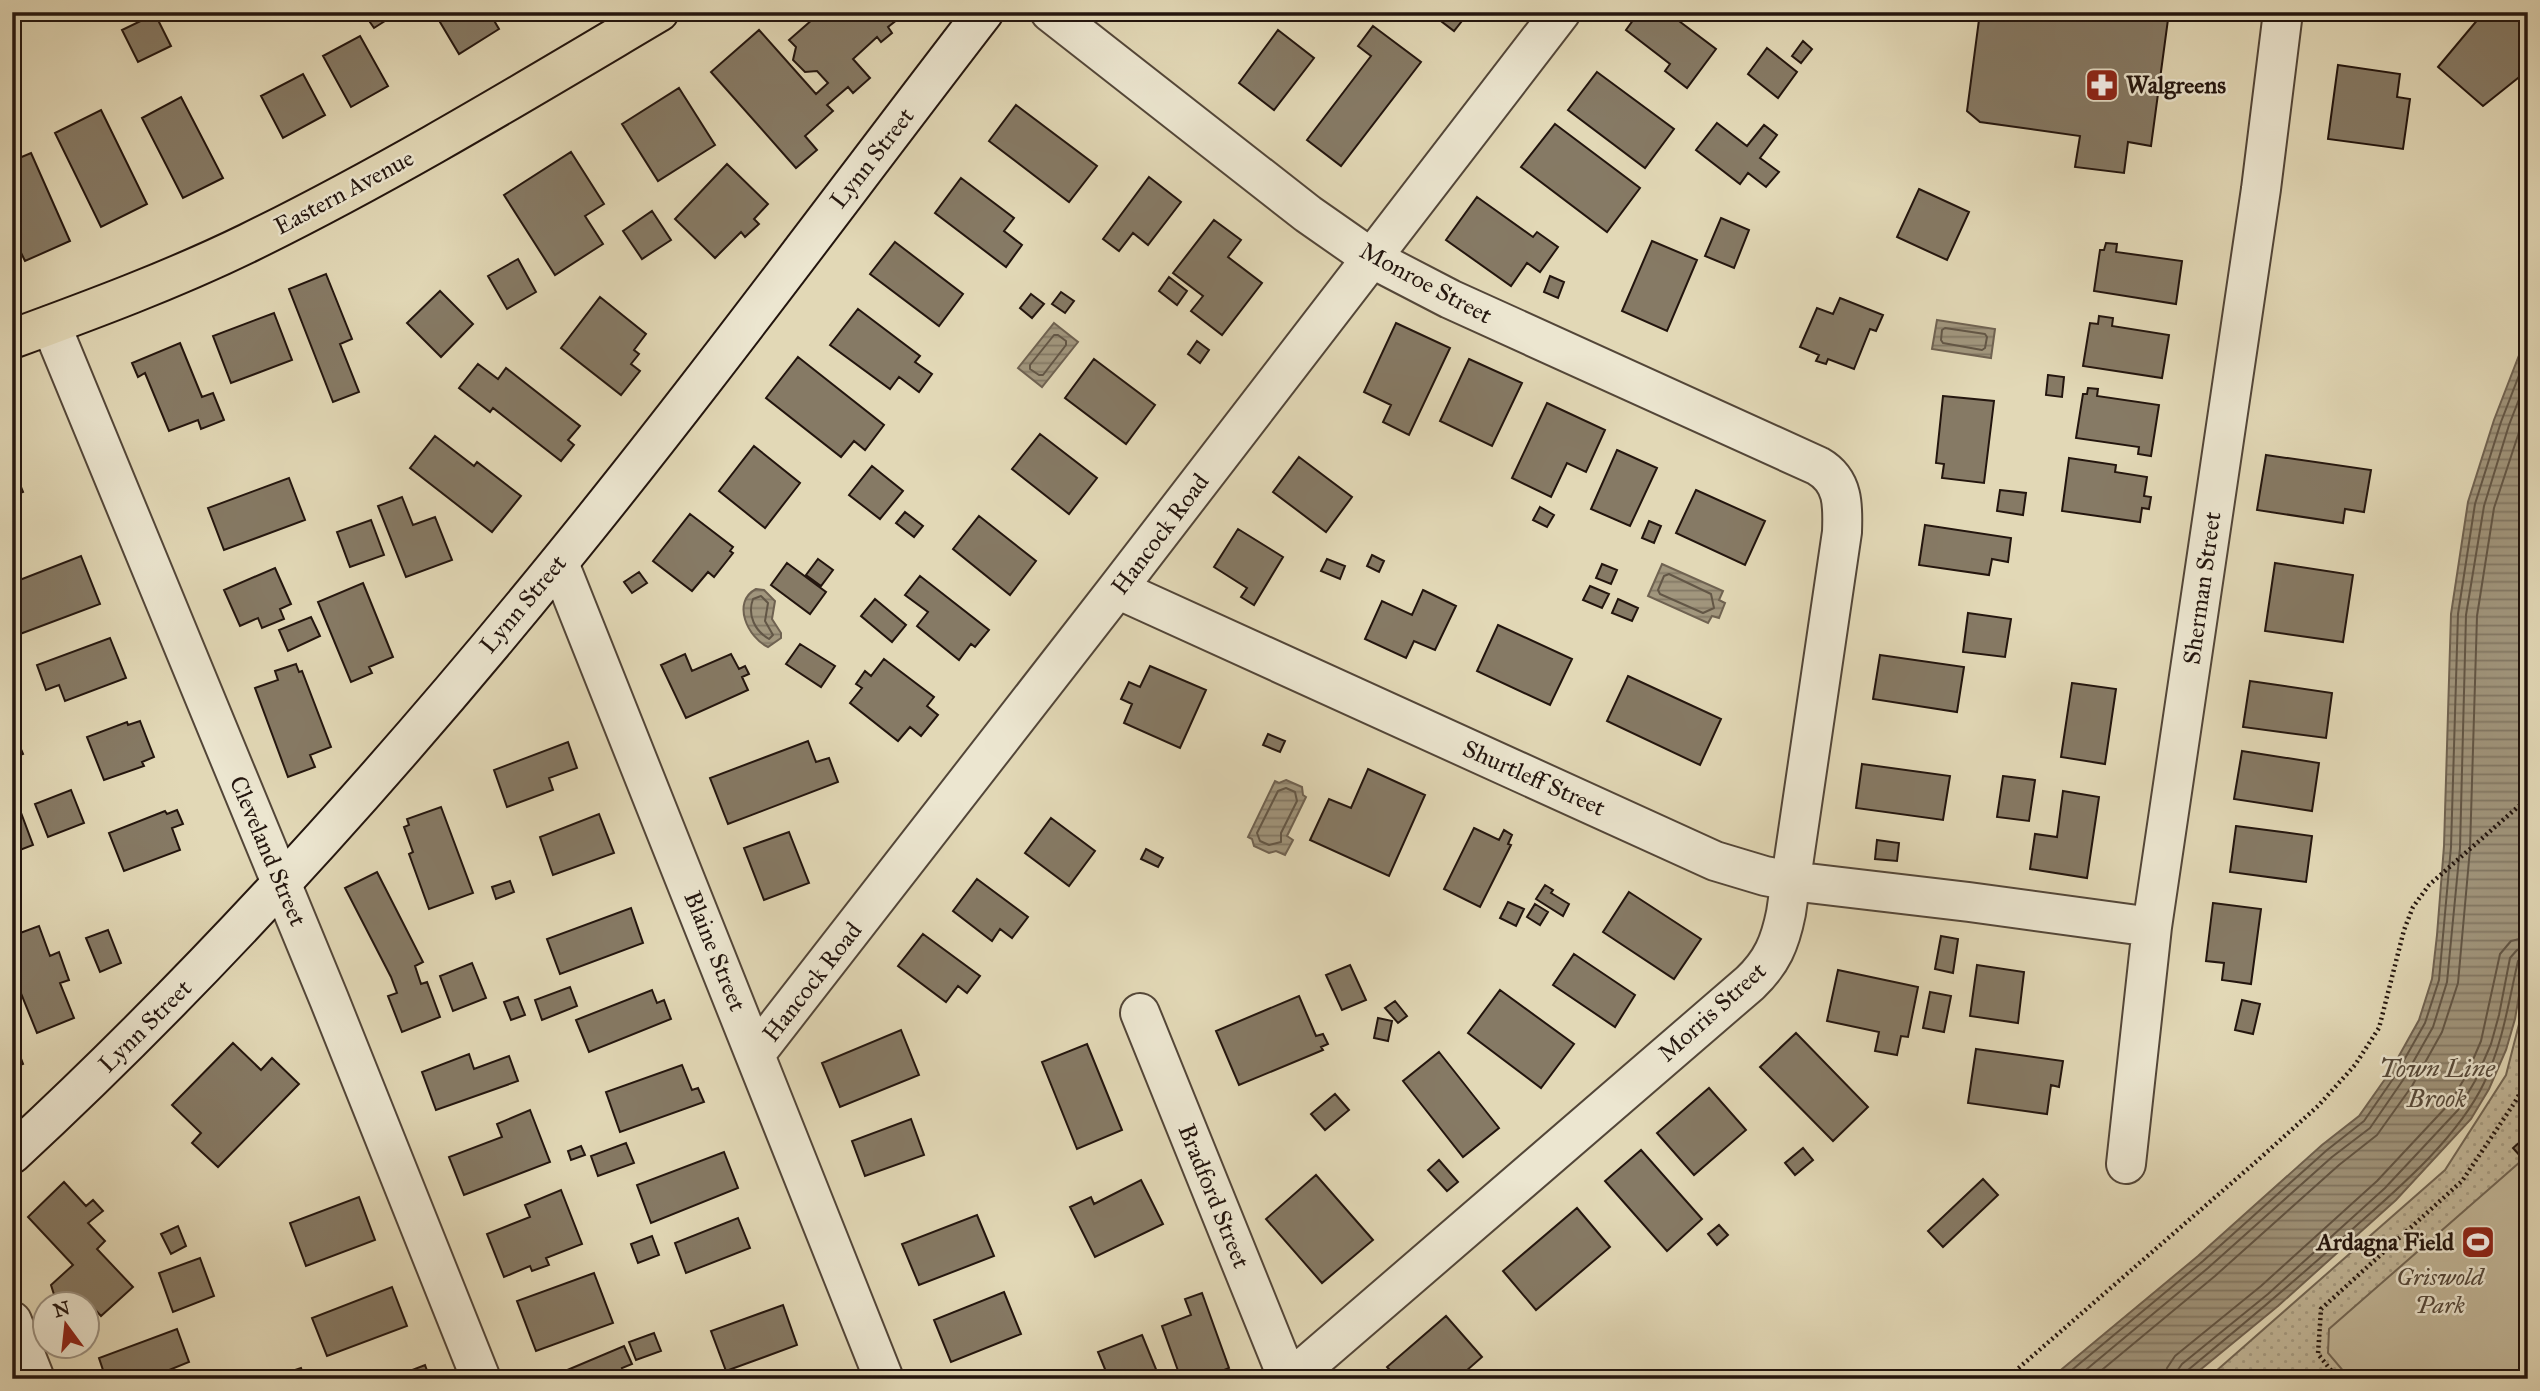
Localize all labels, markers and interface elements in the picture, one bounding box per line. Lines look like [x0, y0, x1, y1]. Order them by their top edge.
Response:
pharmacy icon: Walgreens [2083, 66, 2121, 104]
place label: Walgreens [2126, 70, 2226, 100]
street label: Lynn Street [823, 101, 921, 214]
street label: Eastern Avenue [269, 143, 419, 241]
street label: Monroe Street [1355, 236, 1498, 331]
street label: Hancock Road [1105, 468, 1215, 600]
street label: Sherman Street [2176, 509, 2228, 666]
street label: Lynn Street [473, 548, 573, 659]
street label: Shurtleff Street [1458, 733, 1610, 823]
street label: Cleveland Street [223, 771, 313, 931]
street label: Blaine Street [677, 887, 753, 1016]
street label: Hancock Road [756, 916, 868, 1048]
street label: Morris Street [1652, 955, 1772, 1068]
street label: Lynn Street [92, 973, 198, 1079]
water label: Town Line Brook [2379, 1052, 2496, 1114]
street label: Bradford Street [1171, 1120, 1257, 1273]
sports icon: Ardagna Field [2459, 1223, 2497, 1261]
place label: Ardagna Field [2315, 1227, 2455, 1257]
park label: Griswold Park [2396, 1262, 2485, 1320]
north arrow [32, 1290, 102, 1360]
text: N [51, 1296, 72, 1322]

